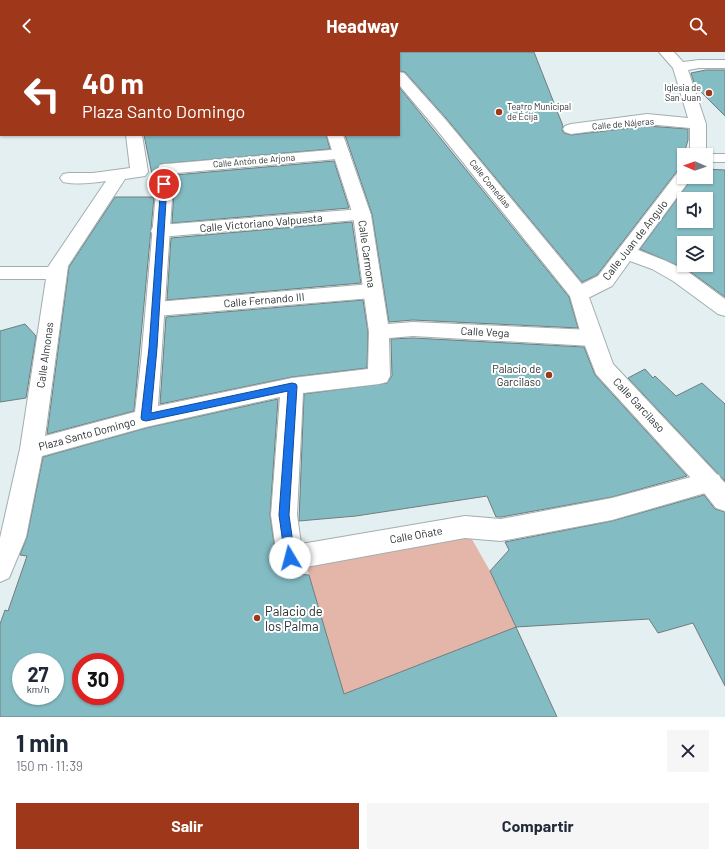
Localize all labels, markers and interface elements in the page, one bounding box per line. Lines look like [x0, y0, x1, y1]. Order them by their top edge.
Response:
icon: back [16, 15, 38, 37]
text: Headway [326, 15, 399, 37]
icon: search [687, 15, 709, 37]
text: 40 m [82, 66, 144, 100]
icon: left [16, 68, 68, 120]
place label: Iglesia de San Juan [664, 82, 701, 103]
marker: Iglesia de San Juan [704, 88, 714, 98]
text: Plaza Santo Domingo [82, 100, 245, 122]
place label: Teatro Municipal de Écija [507, 101, 571, 122]
marker: Teatro Municipal de Écija [494, 107, 504, 117]
street label: Calle de Nájeras [592, 115, 654, 132]
north arrow [677, 148, 713, 184]
map controls [677, 148, 713, 272]
street label: Calle Antón de Arjona [212, 151, 296, 170]
street label: Calle Comedias [467, 157, 513, 210]
pin [147, 167, 181, 201]
icon: arrive [153, 173, 175, 195]
button: sound [677, 192, 713, 228]
street label: Calle Juan de Angulo [599, 197, 670, 282]
street label: Calle Victoriano Valpuesta [199, 211, 323, 234]
street label: Calle Carmona [356, 219, 379, 289]
button: layers [677, 236, 713, 272]
street label: Calle Fernando III [223, 289, 305, 310]
street label: Calle Almonas [33, 321, 56, 389]
street label: Calle Vega [460, 324, 510, 339]
place label: Palacio de Garcilaso [492, 362, 541, 388]
marker: Palacio de Garcilaso [544, 370, 554, 380]
street label: Calle Garcilaso [611, 375, 668, 435]
street label: Plaza Santo Domingo [37, 414, 137, 453]
street label: Calle Oñate [388, 523, 443, 546]
position arrow [269, 537, 311, 579]
place label: Palacio de los Palma [265, 603, 323, 634]
marker: Palacio de los Palma [252, 613, 262, 623]
speed limit sign: 30 [72, 653, 124, 705]
text: 27 [27, 662, 49, 686]
text: km/h [27, 683, 49, 695]
text: 1 min [16, 728, 69, 757]
button: close [667, 730, 709, 772]
text: 150 m · 11:39 [16, 758, 83, 774]
button: Salir [16, 803, 359, 849]
button: Compartir [367, 803, 709, 849]

